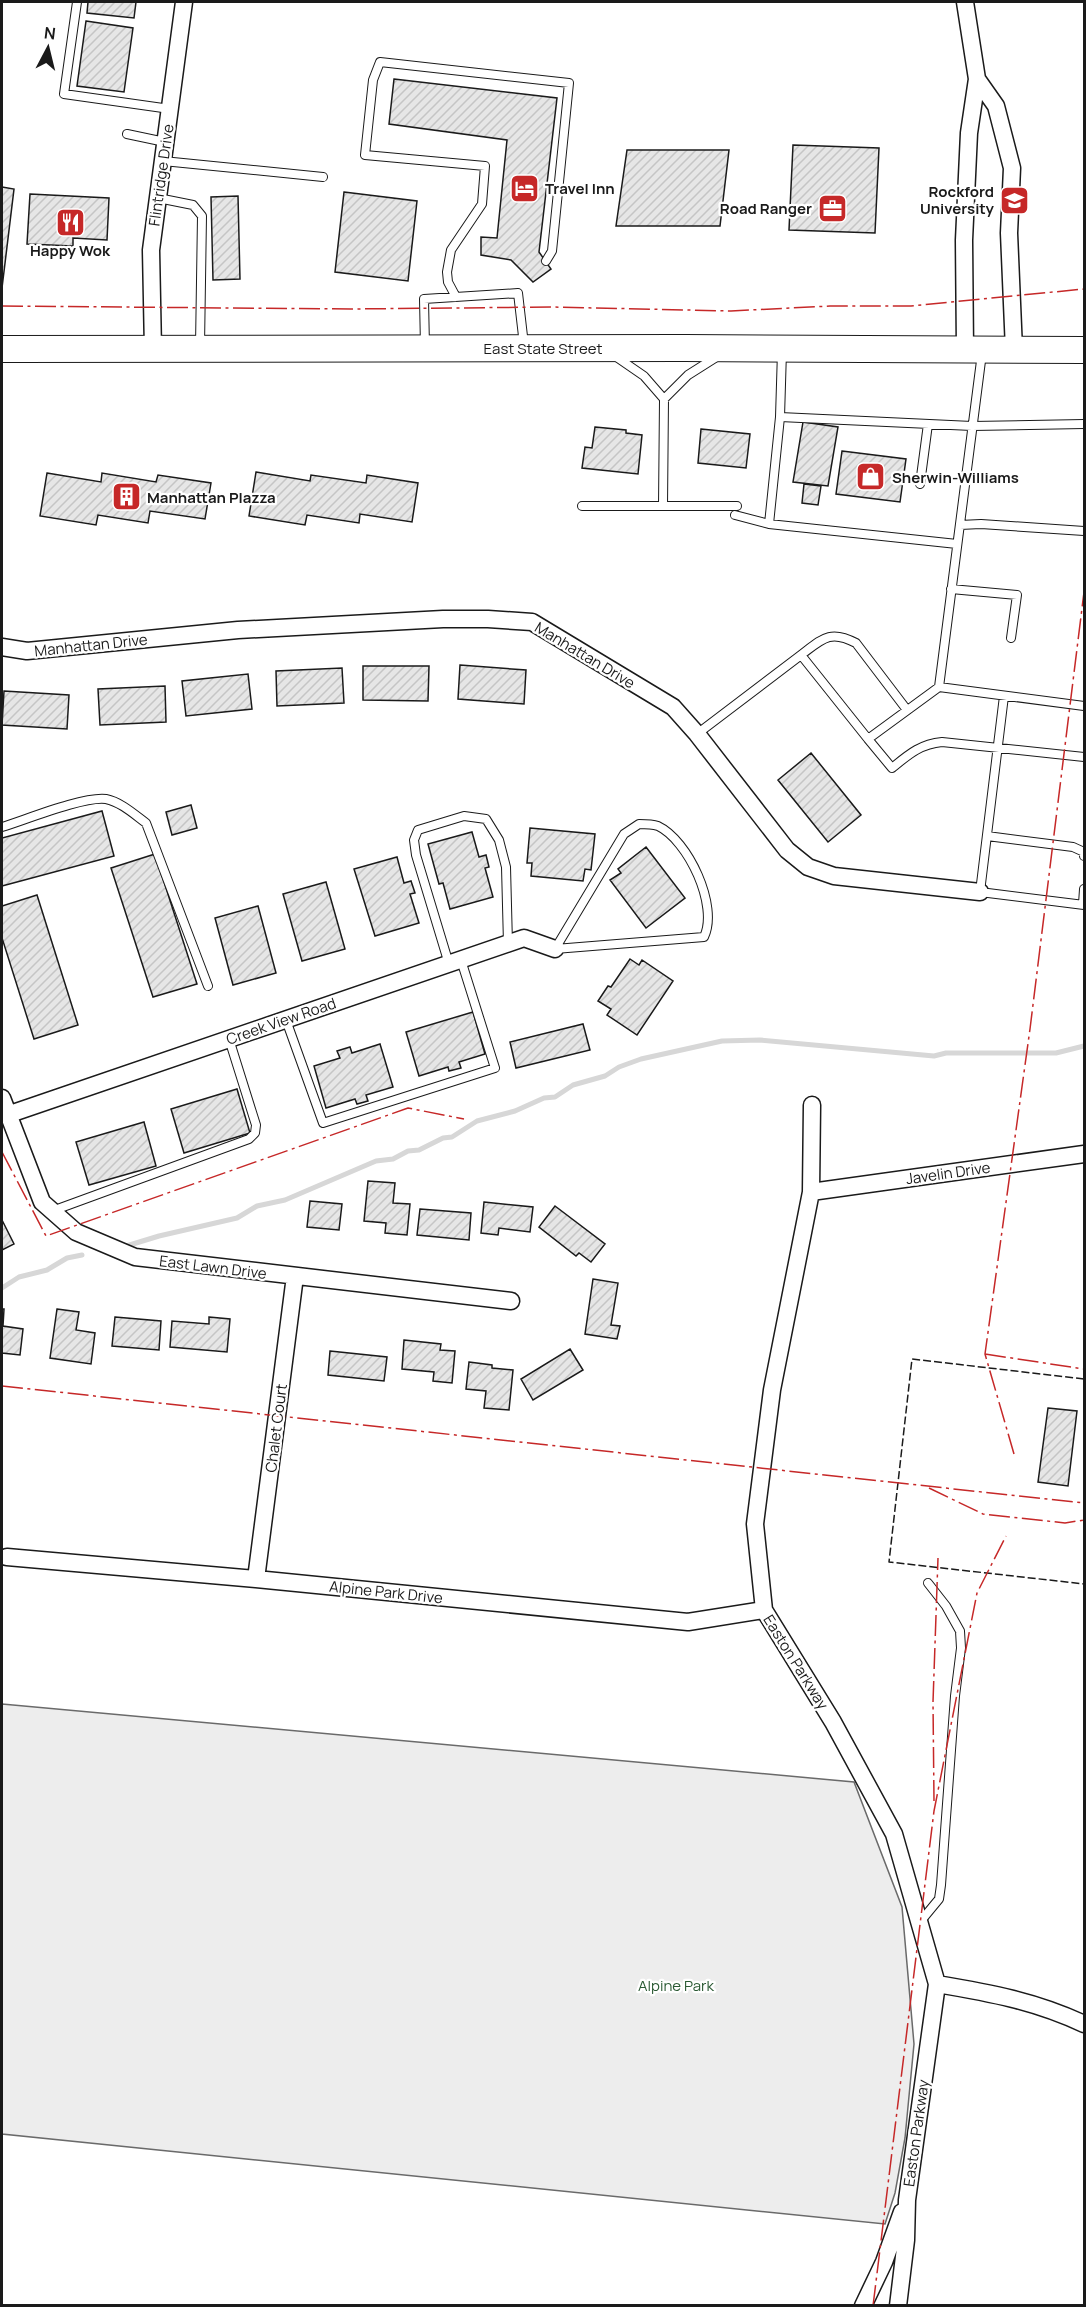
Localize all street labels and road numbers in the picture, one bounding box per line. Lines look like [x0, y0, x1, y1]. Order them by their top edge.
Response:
street label: Flintridge Drive [143, 122, 179, 227]
street label: East State Street [484, 338, 602, 359]
street label: Manhattan Drive [531, 617, 639, 693]
street label: Manhattan Drive [33, 629, 149, 661]
street label: Creek View Road [223, 992, 339, 1050]
street label: Javelin Drive [904, 1157, 992, 1189]
street label: East Lawn Drive [158, 1250, 268, 1284]
street label: Chalet Court [260, 1382, 292, 1474]
street label: Alpine Park Drive [328, 1576, 444, 1608]
street label: Easton Parkway [758, 1611, 834, 1713]
street label: Easton Parkway [898, 2078, 934, 2188]

